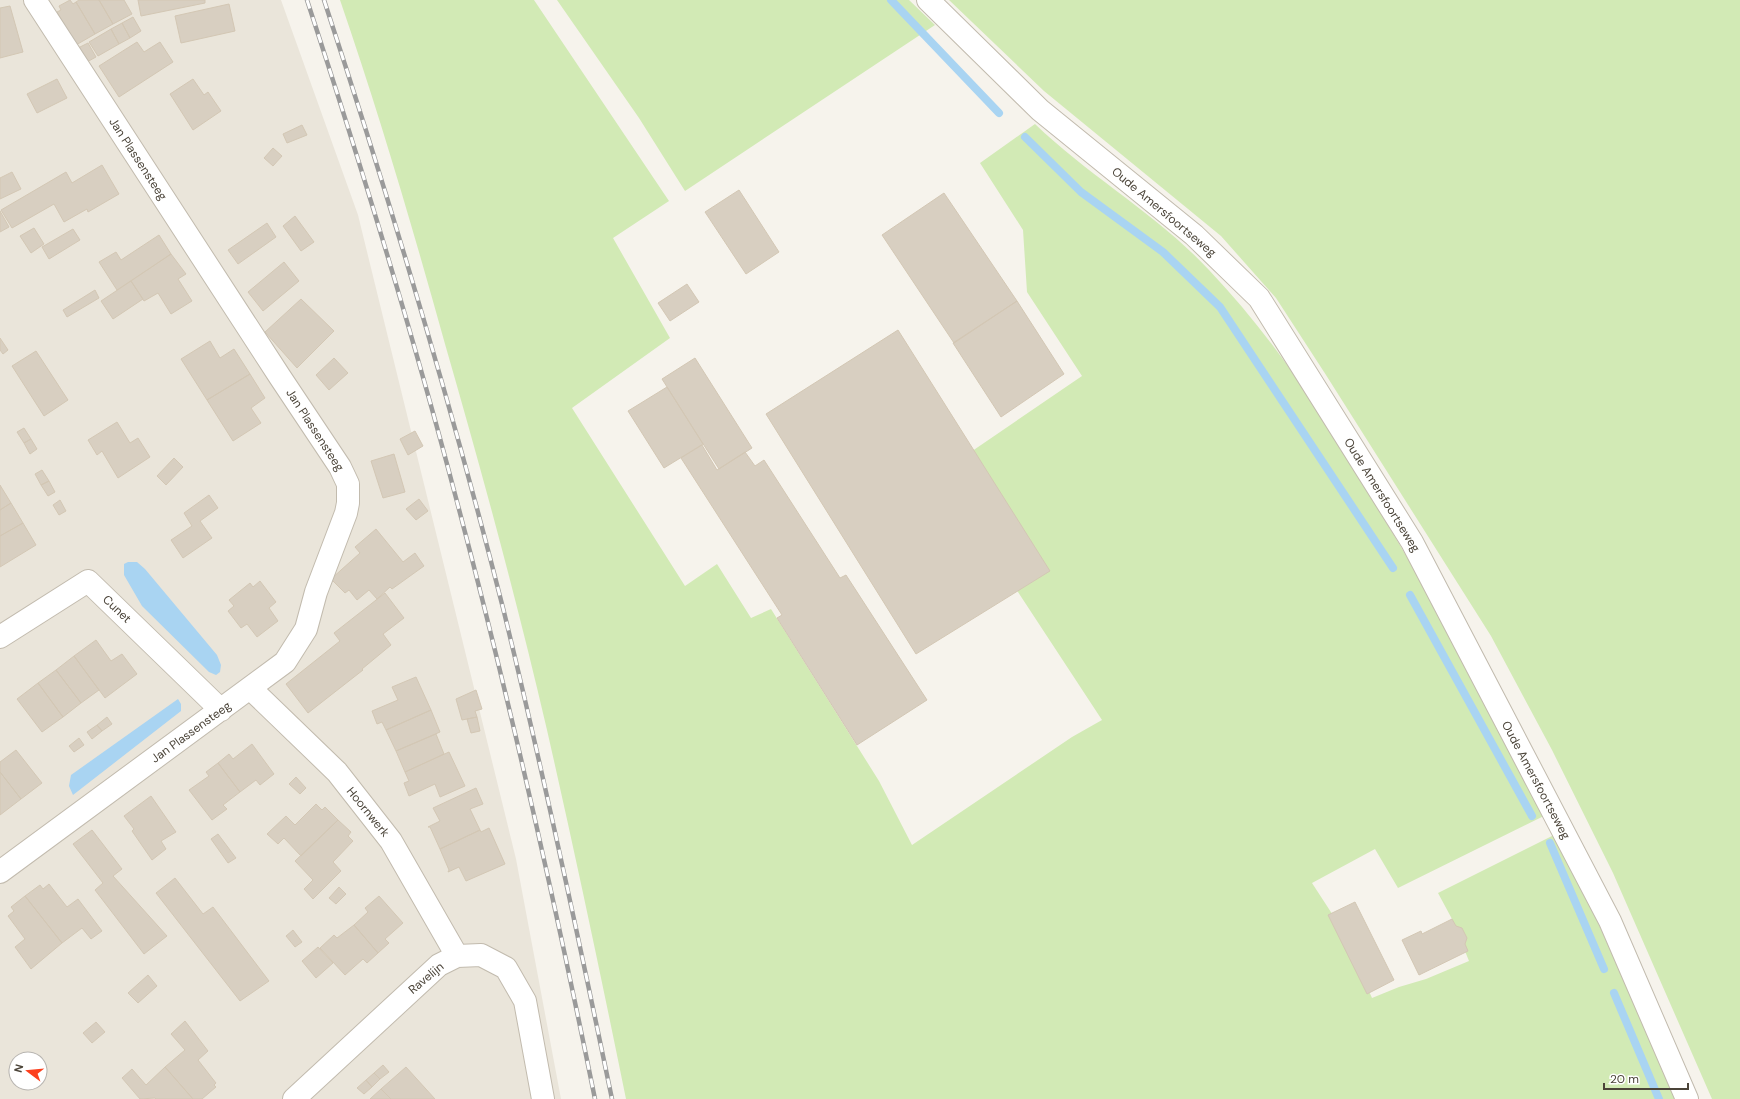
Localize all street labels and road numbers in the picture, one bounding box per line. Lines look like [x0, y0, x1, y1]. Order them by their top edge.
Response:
street label: Jan Plassensteeg [105, 115, 171, 204]
street label: Oude Amersfoortseweg [1108, 163, 1220, 261]
street label: Jan Plassensteeg [282, 386, 348, 475]
street label: Oude Amersfoortseweg [1340, 435, 1424, 555]
street label: Cunet [99, 592, 135, 627]
street label: Jan Plassensteeg [148, 697, 234, 766]
street label: Oude Amersfoortseweg [1498, 718, 1574, 842]
street label: Hoornwerk [343, 784, 393, 840]
street label: Ravelijn [405, 958, 447, 997]

